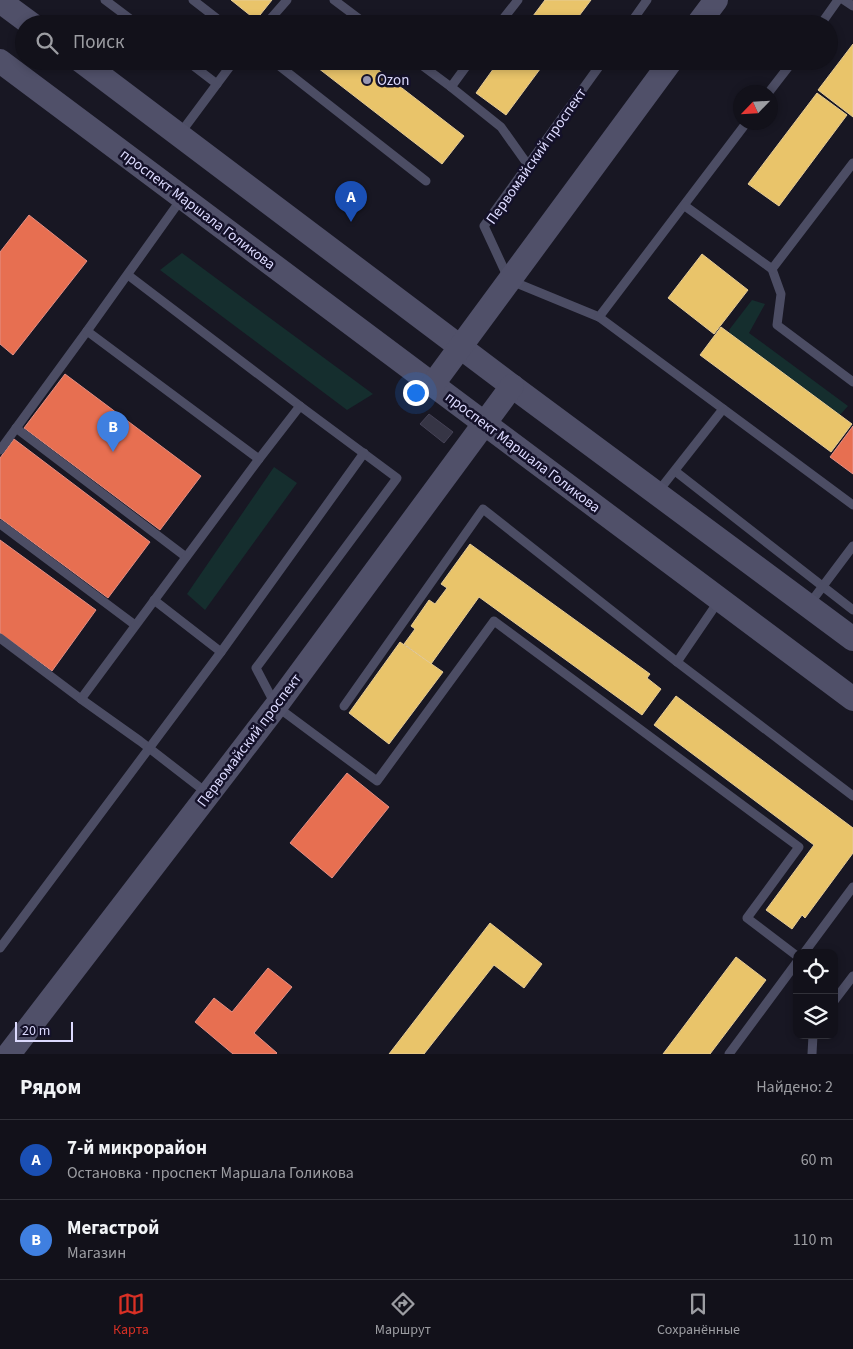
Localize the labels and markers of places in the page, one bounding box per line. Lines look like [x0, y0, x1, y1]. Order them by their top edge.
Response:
place label: Ozon [377, 70, 409, 91]
marker: Ozon [361, 74, 373, 86]
pin: A [335, 181, 367, 222]
pin: B [97, 411, 129, 452]

